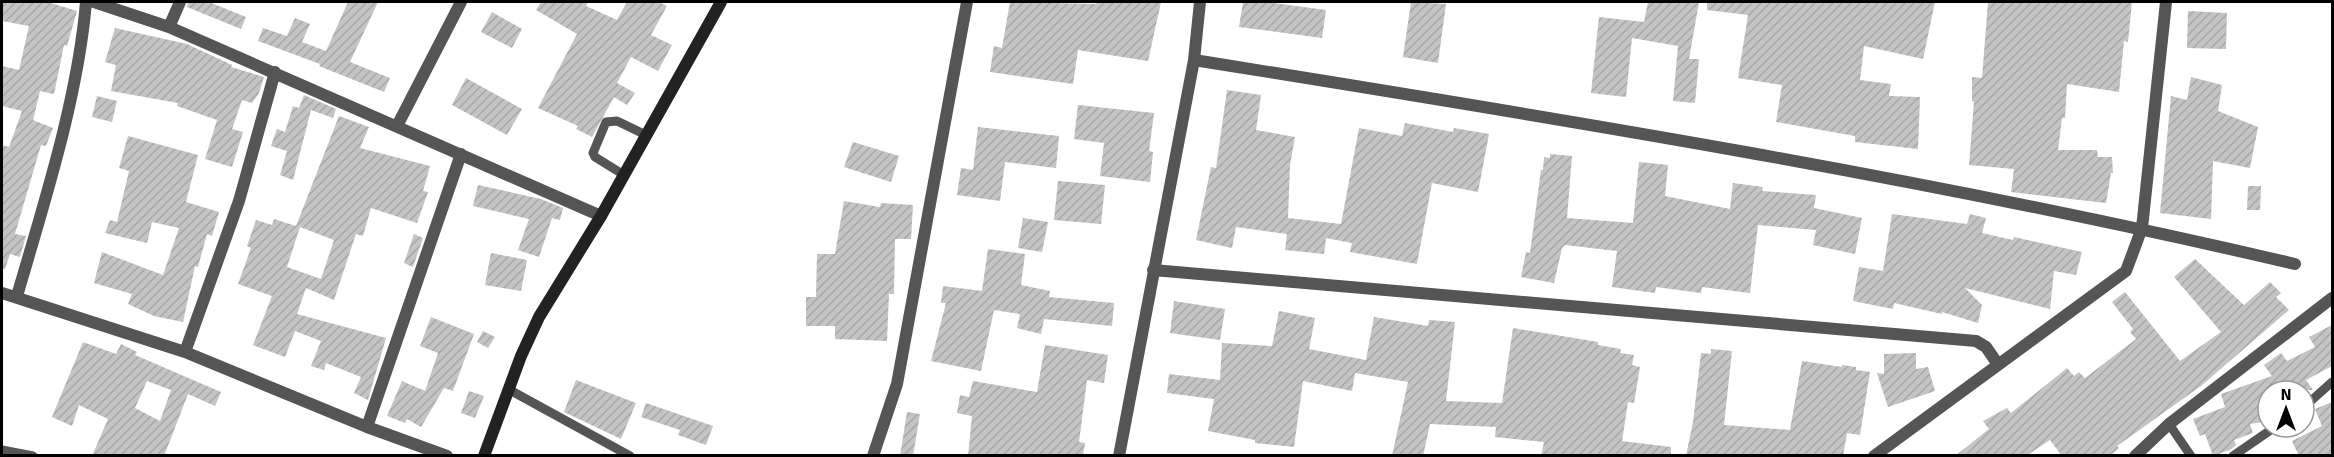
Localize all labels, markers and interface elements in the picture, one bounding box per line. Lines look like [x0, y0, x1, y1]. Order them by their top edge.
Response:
north arrow [2256, 379, 2316, 439]
text: N [2280, 385, 2292, 405]

